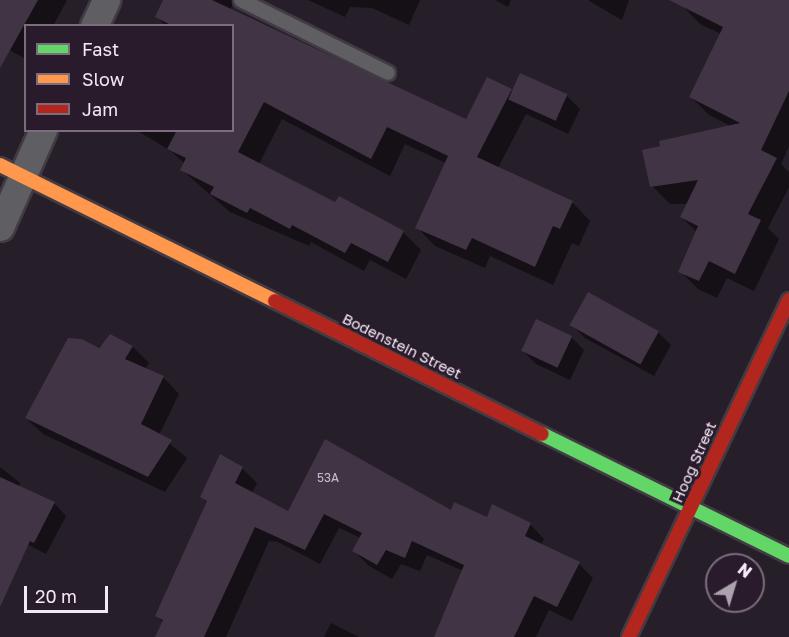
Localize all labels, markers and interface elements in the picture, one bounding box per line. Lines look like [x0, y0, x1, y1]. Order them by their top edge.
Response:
legend [24, 24, 234, 132]
text: Fast [82, 38, 119, 60]
text: Slow [82, 68, 124, 90]
text: Jam [82, 98, 118, 120]
street label: Bodenstein Street [340, 309, 464, 383]
street label: Hoog Street [668, 419, 720, 505]
house number: 53A [317, 471, 339, 485]
north arrow [705, 553, 765, 613]
text: N [734, 559, 756, 582]
scale bar [27, 574, 111, 612]
text: 20 m [35, 585, 77, 607]

